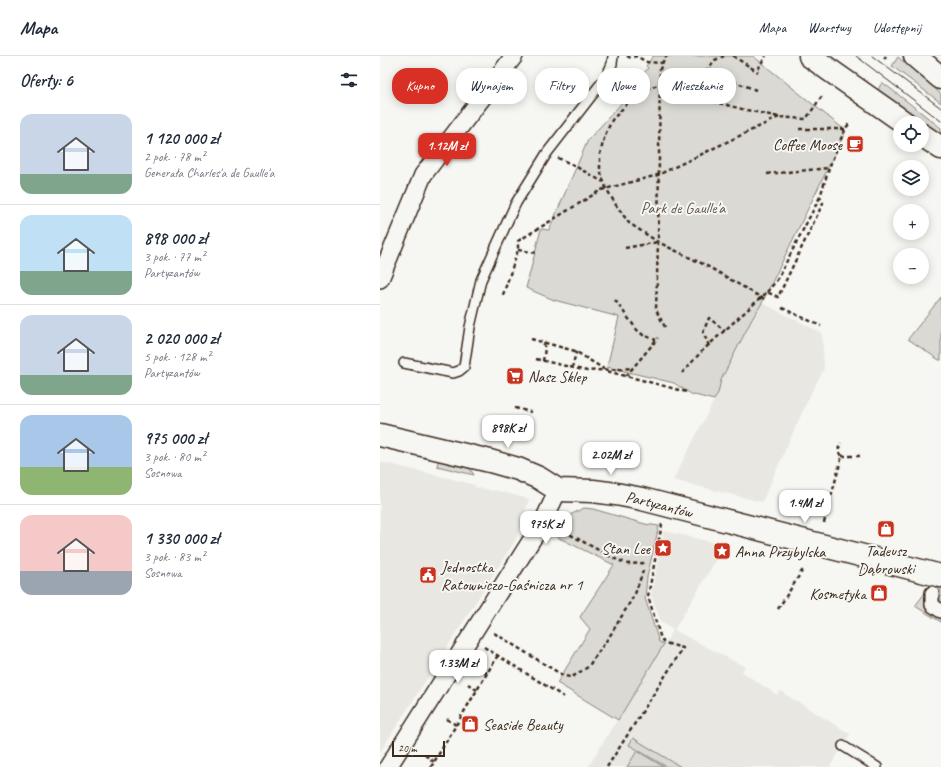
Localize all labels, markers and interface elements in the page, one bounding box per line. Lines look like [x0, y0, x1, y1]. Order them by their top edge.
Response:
text: Mapa [20, 16, 57, 40]
text: Mapa [759, 19, 786, 36]
text: Warstwy [808, 19, 851, 36]
text: Udostępnij [873, 19, 921, 36]
chip: Kupno [392, 68, 448, 104]
chip: Wynajem [456, 68, 527, 104]
chip: Filtry [535, 68, 589, 104]
chip: Nowe [597, 68, 650, 104]
chip: Mieszkanie [658, 68, 736, 104]
icon: filters [338, 69, 360, 91]
text: Oferty: 6 [20, 70, 73, 91]
map controls [893, 116, 929, 284]
button: locate [893, 116, 929, 152]
text: 1 120 000 zł [144, 128, 219, 149]
icon: home [52, 130, 100, 178]
pin: 1.12M zł [406, 133, 488, 167]
cafe icon: Coffee Moose [845, 134, 865, 154]
place label: Coffee Moose [773, 135, 844, 155]
text: 1.12M zł [427, 138, 467, 154]
text: 2 pok. · 78 m² [144, 149, 205, 165]
button: layers [893, 160, 929, 196]
text: Generała Charles'a de Gaulle'a [144, 165, 274, 181]
park label: Park de Gaulle'a [641, 198, 726, 218]
button: + [893, 204, 929, 240]
text: 898 000 zł [144, 228, 207, 249]
icon: home [52, 231, 100, 279]
button: − [893, 248, 929, 284]
text: 3 pok. · 77 m² [144, 249, 205, 265]
text: Partyzantów [144, 265, 199, 281]
text: 2 020 000 zł [144, 328, 219, 349]
icon: home [52, 331, 100, 379]
text: 5 pok. · 128 m² [144, 349, 211, 365]
text: Partyzantów [144, 365, 199, 381]
supermarket icon: Nasz Sklep [505, 366, 525, 386]
place label: Nasz Sklep [528, 367, 587, 387]
pin: 898K zł [471, 415, 545, 449]
text: 898K zł [491, 420, 525, 436]
text: 975 000 zł [144, 428, 207, 449]
icon: home [52, 431, 100, 479]
pin: 2.02M zł [570, 442, 652, 476]
text: 2.02M zł [591, 447, 631, 463]
text: 3 pok. · 80 m² [144, 449, 205, 465]
text: Sosnowa [144, 465, 182, 481]
street label: Partyzantów [624, 487, 696, 523]
pin: 1.4M zł [768, 490, 842, 524]
text: 1.4M zł [788, 495, 822, 511]
pin: 975K zł [509, 511, 583, 545]
text: 975K zł [529, 516, 563, 532]
shop icon: Tadeusz Dąbrowski [876, 519, 896, 539]
text: 1 330 000 zł [144, 528, 219, 549]
icon: home [52, 531, 100, 579]
place icon: Stan Lee [653, 538, 673, 558]
place label: Stan Lee [601, 539, 652, 559]
place icon: Anna Przybylska [712, 541, 732, 561]
place label: Tadeusz Dąbrowski [857, 541, 917, 579]
place label: Anna Przybylska [735, 542, 826, 562]
text: 3 pok. · 83 m² [144, 549, 205, 565]
place label: Jednostka Ratowniczo-Gaśnicza nr 1 [440, 557, 584, 595]
text: Sosnowa [144, 565, 182, 581]
public building icon: Jednostka Ratowniczo-Gaśnicza nr 1 [418, 565, 438, 585]
shop icon: Kosmetyka [869, 583, 889, 603]
place label: Kosmetyka [810, 584, 867, 604]
pin: 1.33M zł [417, 650, 499, 684]
text: 1.33M zł [438, 655, 478, 671]
shop icon: Seaside Beauty [460, 714, 480, 734]
place label: Seaside Beauty [483, 715, 564, 735]
scale bar [392, 739, 445, 758]
text: 20 m [398, 741, 417, 755]

